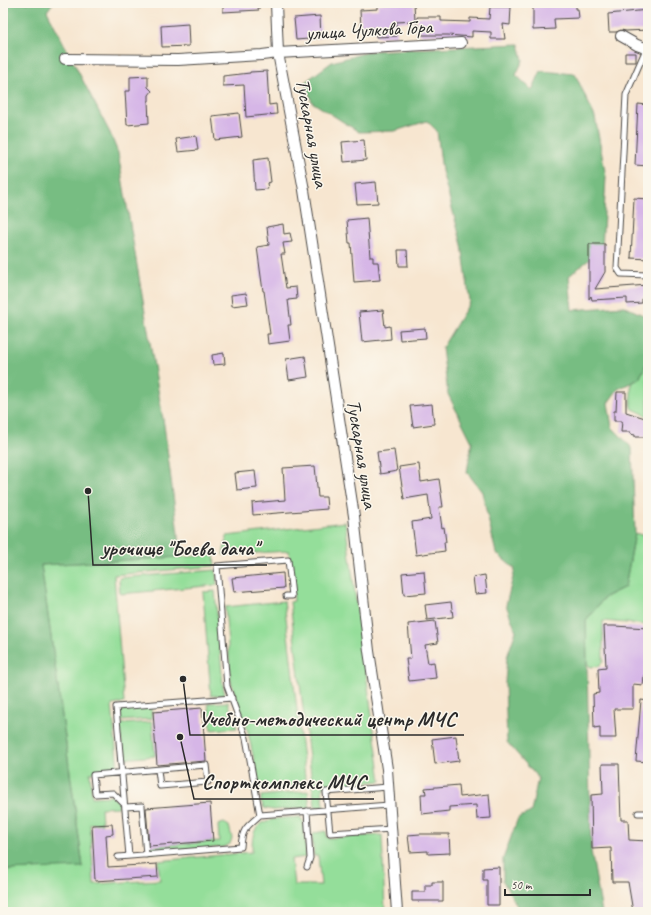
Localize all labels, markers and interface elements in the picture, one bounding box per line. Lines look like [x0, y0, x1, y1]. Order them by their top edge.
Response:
street label: улица Чулкова Гора [304, 14, 435, 46]
street label: Тускарная улица [290, 77, 334, 191]
street label: Тускарная улица [341, 398, 383, 511]
callout: урочище "Боева дача" [93, 532, 267, 565]
text: урочище "Боева дача" [100, 535, 263, 561]
callout: Учебно-методический центр МЧС [190, 702, 464, 735]
text: Учебно-методический центр МЧС [198, 706, 459, 732]
callout: Спорткомплекс МЧС [194, 766, 374, 799]
text: Спорткомплекс МЧС [202, 769, 369, 795]
scale bar [505, 871, 590, 897]
text: 50 m [511, 877, 533, 893]

